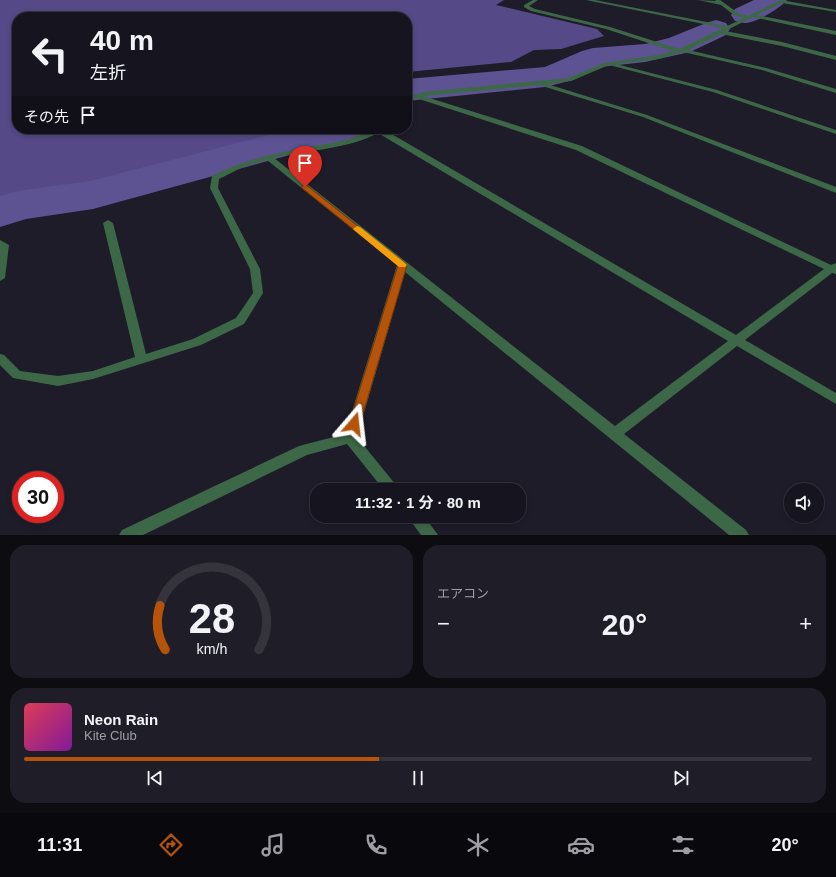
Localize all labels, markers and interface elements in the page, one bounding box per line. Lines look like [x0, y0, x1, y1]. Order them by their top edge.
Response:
text: 40 m [90, 25, 154, 56]
icon: left [24, 28, 76, 80]
text: 左折 [90, 63, 126, 83]
icon: arrive [77, 104, 99, 126]
text: その先 [24, 108, 69, 125]
pin [288, 146, 322, 187]
icon: arrive [294, 152, 316, 174]
position arrow [333, 403, 375, 445]
speed limit sign: 30 [12, 471, 64, 523]
map controls [784, 483, 824, 523]
button: sound [784, 483, 824, 523]
text: 11:32 · 1 分 · 80 m [355, 494, 481, 511]
text: エアコン [437, 586, 489, 601]
text: 28 [188, 594, 235, 641]
text: 20° [602, 608, 647, 641]
text: − [437, 611, 450, 636]
text: + [799, 611, 812, 636]
text: km/h [196, 640, 227, 656]
text: Neon Rain [84, 711, 158, 728]
text: Kite Club [84, 728, 137, 743]
icon: previous [144, 767, 166, 789]
icon: pause [407, 767, 429, 789]
icon: next [670, 767, 692, 789]
icon: directions [157, 831, 185, 859]
icon: music [259, 831, 287, 859]
icon: phone [362, 831, 390, 859]
icon: climate [464, 831, 492, 859]
icon: car [567, 831, 595, 859]
icon: filters [669, 831, 697, 859]
text: 11:31 [37, 835, 82, 855]
text: 20° [771, 835, 799, 855]

